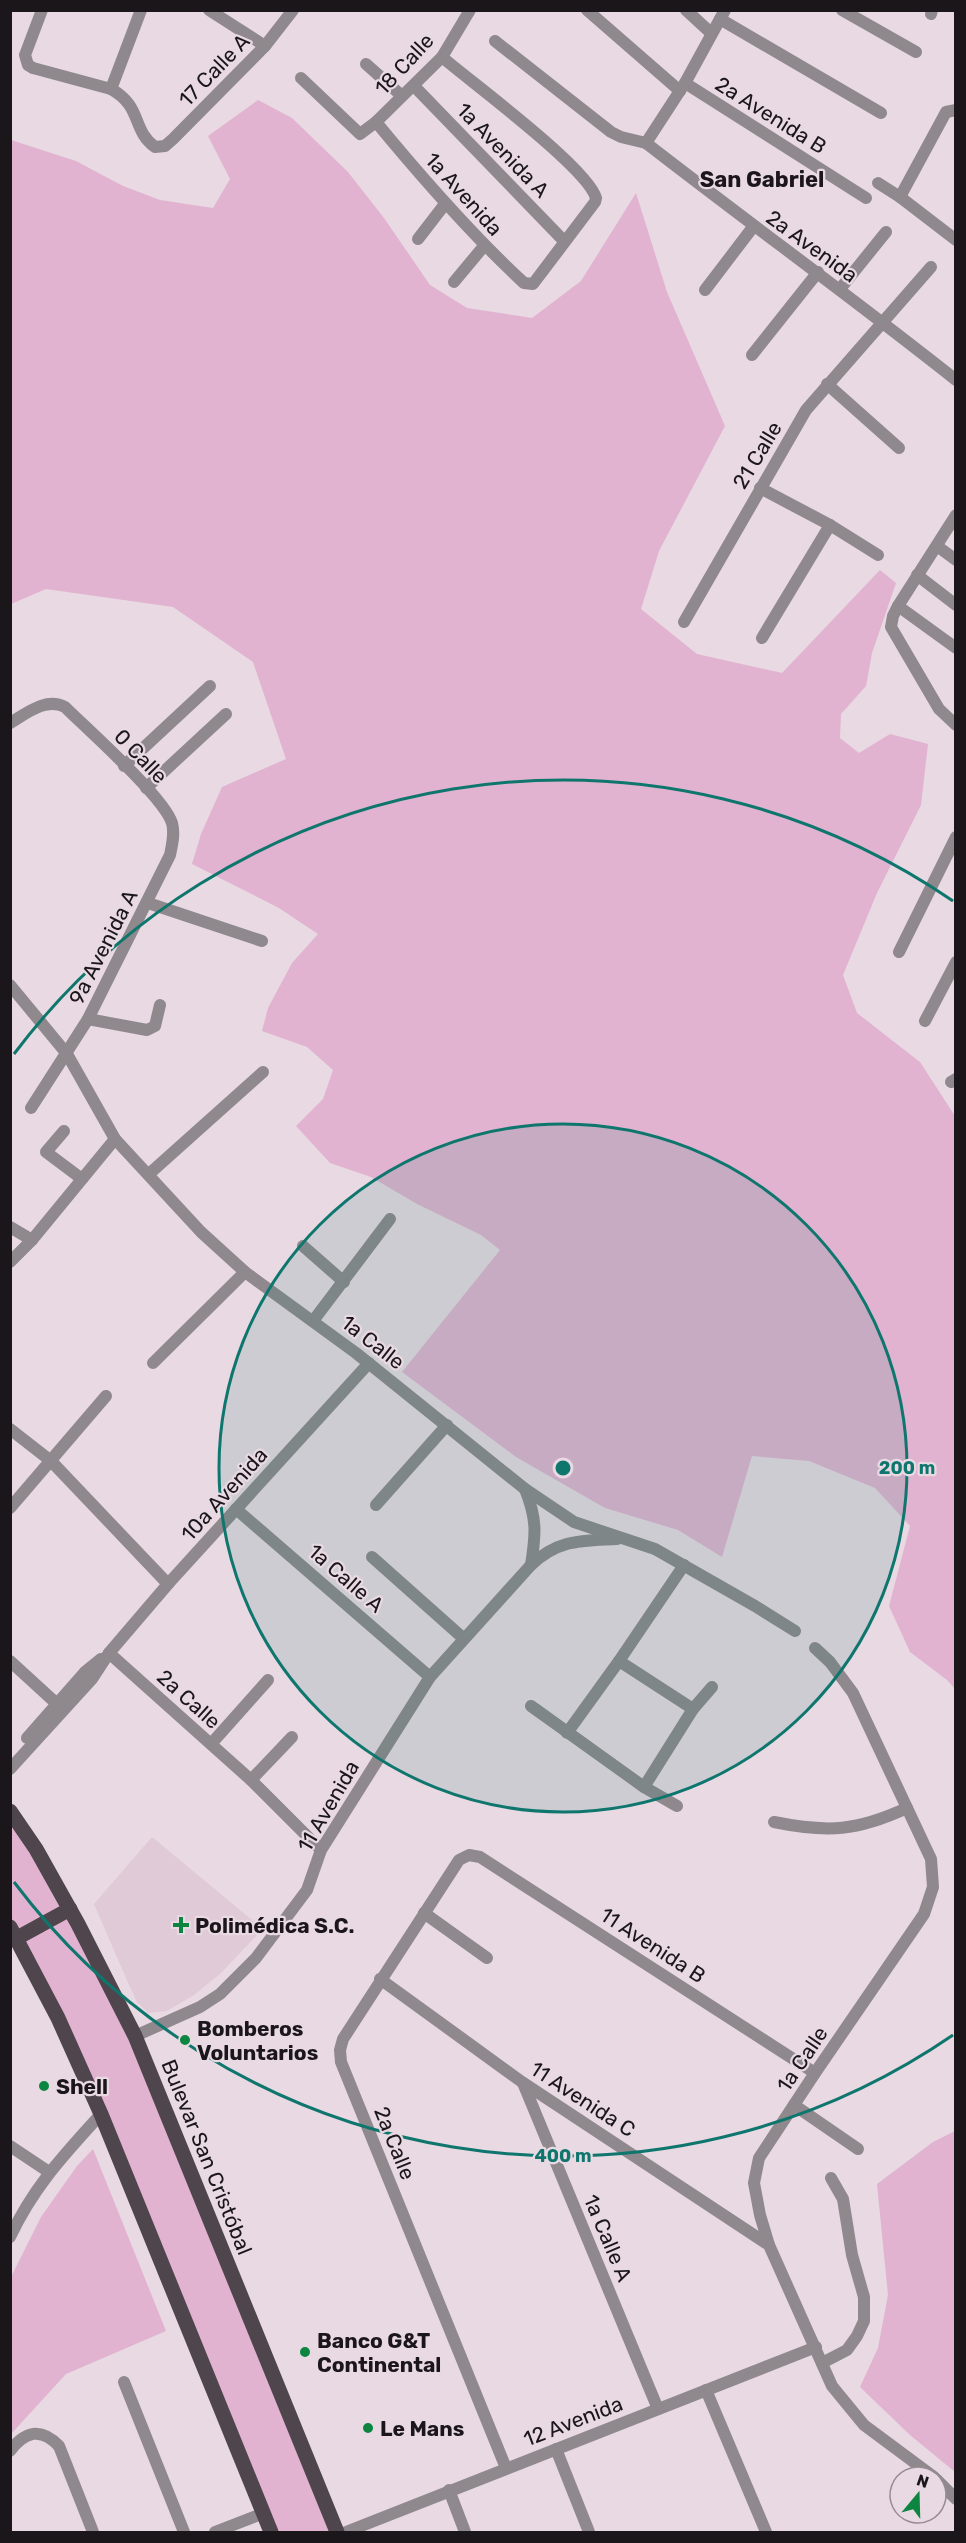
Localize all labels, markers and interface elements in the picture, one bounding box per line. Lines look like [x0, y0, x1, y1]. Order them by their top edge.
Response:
street label: 18 Calle [369, 28, 439, 100]
street label: 17 Calle A [173, 29, 255, 111]
street label: 2a Avenida B [711, 71, 831, 159]
street label: 1a Avenida A [451, 97, 555, 203]
street label: 1a Avenida [420, 147, 508, 241]
district label: San Gabriel [700, 166, 824, 193]
street label: 2a Avenida [761, 204, 863, 288]
street label: 21 Calle [727, 417, 787, 493]
street label: 0 Calle [109, 724, 173, 788]
street label: 9a Avenida A [63, 885, 143, 1009]
street label: 1a Calle [336, 1310, 410, 1374]
street label: 10a Avenida [176, 1442, 272, 1546]
text: 200 m [879, 1457, 935, 1479]
centre of rings [553, 1458, 573, 1478]
street label: 1a Calle A [303, 1538, 389, 1618]
street label: 2a Calle [152, 1664, 226, 1734]
street label: 11 Avenida [292, 1756, 364, 1856]
street label: 11 Avenida B [596, 1902, 710, 1988]
place label: Polimédica S.C. [195, 1913, 354, 1938]
marker: Polimédica S.C. [172, 1916, 190, 1934]
place label: Bomberos Voluntarios [197, 2016, 318, 2065]
street label: 1a Calle [771, 2022, 833, 2096]
marker: Bomberos Voluntarios [178, 2033, 192, 2047]
street label: Bulevar San Cristóbal [156, 2056, 258, 2258]
street label: 11 Avenida C [526, 2056, 640, 2142]
place label: Shell [56, 2074, 108, 2099]
marker: Shell [37, 2079, 51, 2093]
street label: 2a Calle [369, 2103, 421, 2183]
text: 400 m [534, 2145, 592, 2167]
street label: 1a Calle A [579, 2191, 637, 2285]
place label: Banco G&T Continental [317, 2328, 441, 2377]
marker: Banco G&T Continental [298, 2345, 312, 2359]
street label: 12 Avenida [520, 2391, 626, 2451]
place label: Le Mans [380, 2416, 464, 2441]
marker: Le Mans [361, 2421, 375, 2435]
north arrow [888, 2465, 948, 2525]
text: N [914, 2470, 931, 2492]

